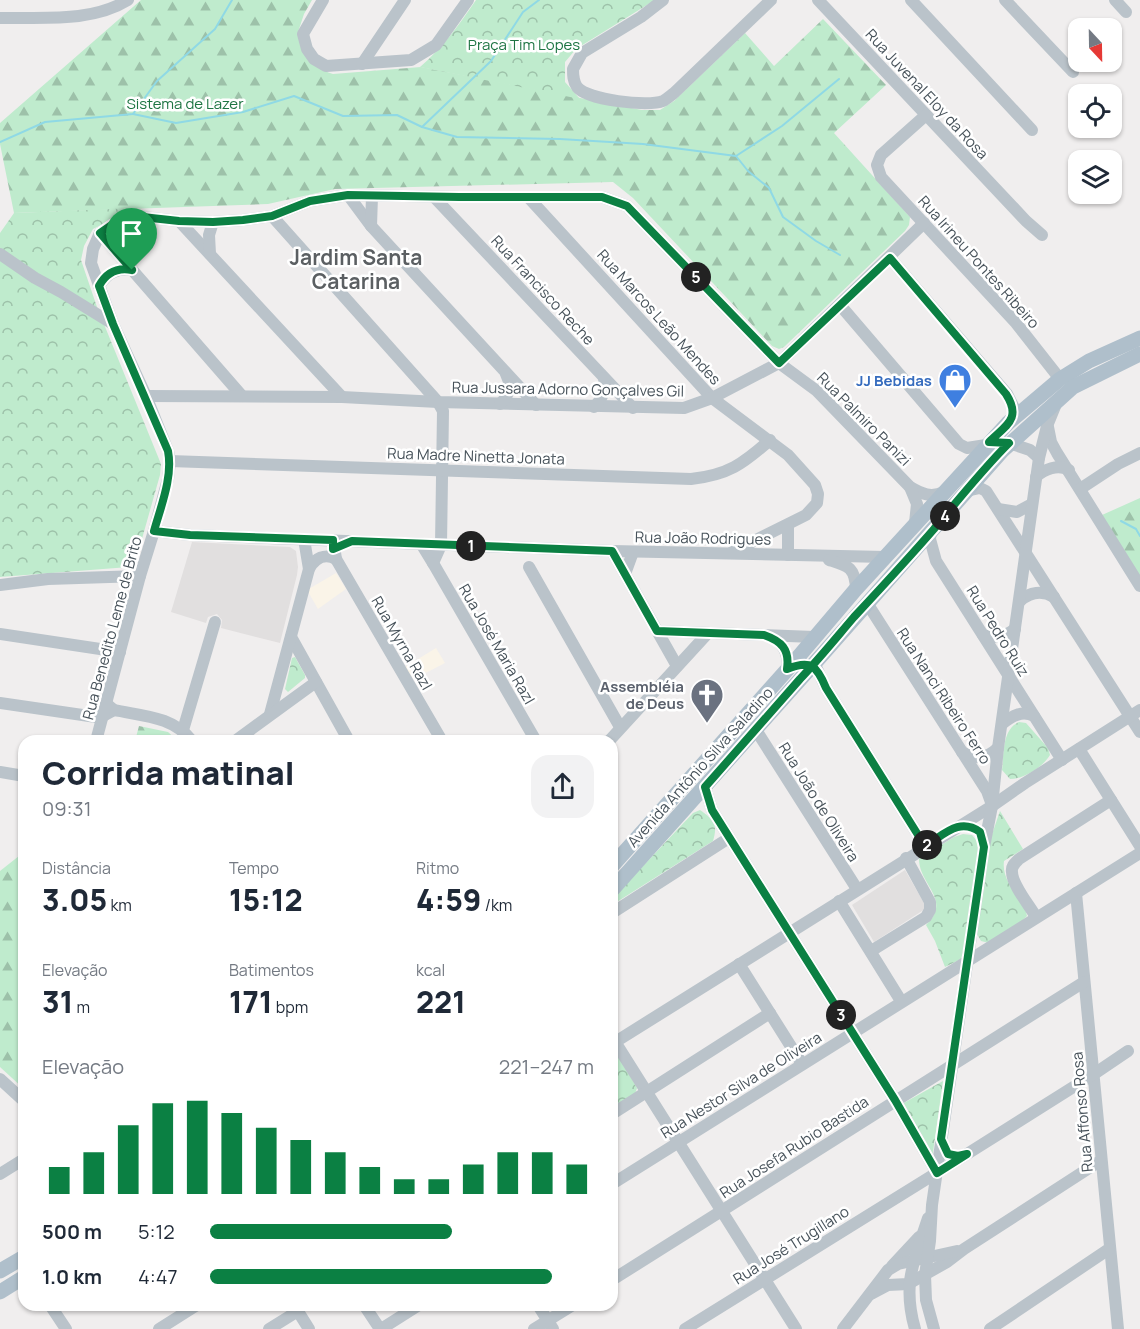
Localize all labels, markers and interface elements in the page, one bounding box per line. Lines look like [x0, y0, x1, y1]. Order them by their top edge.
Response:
north arrow [1068, 18, 1122, 72]
map controls [1068, 18, 1122, 204]
street label: Rua Juvenal Eloy da Rosa [861, 24, 993, 164]
park label: Praça Tim Lopes [468, 34, 580, 55]
button: locate [1068, 84, 1122, 138]
park label: Sistema de Lazer [126, 93, 244, 114]
button: layers [1068, 150, 1122, 204]
street label: Rua Irineu Pontes Ribeiro [914, 191, 1044, 333]
pin [106, 208, 157, 270]
icon: arrive [115, 217, 148, 250]
street label: Rua Francisco Reche [486, 230, 600, 350]
district label: Jardim Santa Catarina [290, 243, 422, 295]
street label: Rua Marcos Leão Mendes [592, 245, 726, 389]
pin: 5 [681, 262, 711, 292]
text: 5 [691, 266, 701, 288]
shop icon: JJ Bebidas [937, 362, 973, 409]
street label: Rua Palmiro Panizi [813, 368, 915, 470]
place label: JJ Bebidas [856, 370, 932, 391]
street label: Rua Jussara Adorno Gonçalves Gil [452, 376, 684, 402]
street label: Rua Madre Ninetta Jonata [387, 442, 565, 470]
pin: 4 [930, 501, 960, 531]
text: 4 [940, 505, 950, 527]
street label: Rua João Rodrigues [635, 526, 771, 550]
pin: 1 [456, 531, 486, 561]
street label: Rua Benedito Leme de Brito [77, 534, 147, 722]
text: 1 [467, 535, 475, 557]
street label: Rua José Maria Razl [454, 580, 540, 708]
street label: Rua Pedro Ruiz [962, 582, 1034, 680]
street label: Rua Myrna Razl [367, 592, 437, 694]
street label: Rua Nanci Ribeiro Ferro [892, 624, 996, 768]
place label: Assembléia de Deus [600, 676, 684, 714]
church icon: Assembléia de Deus [689, 677, 725, 724]
street label: Avenida Antônio Silva Saladino [622, 682, 778, 852]
street label: Rua João de Oliveira [774, 738, 864, 866]
text: Corrida matinal [42, 750, 295, 795]
button: share [531, 755, 594, 818]
text: 09:31 [42, 795, 91, 822]
pin: 2 [912, 830, 942, 860]
text: 2 [922, 834, 932, 856]
text: Distância [42, 857, 111, 879]
text: Tempo [229, 857, 279, 879]
text: Ritmo [416, 857, 459, 879]
text: 3.05 [42, 879, 107, 920]
text: 15:12 [229, 879, 303, 920]
text: 4:59 [416, 879, 482, 920]
text: km [107, 894, 132, 916]
text: /km [482, 894, 512, 916]
text: Elevação [42, 959, 108, 981]
text: Batimentos [229, 959, 314, 981]
text: kcal [416, 959, 445, 981]
text: 31 [42, 981, 73, 1022]
text: 171 [229, 981, 273, 1022]
text: 221 [416, 981, 466, 1022]
text: m [73, 996, 90, 1018]
text: bpm [273, 996, 308, 1018]
pin: 3 [826, 1000, 856, 1030]
text: 3 [836, 1004, 846, 1026]
street label: Rua Nestor Silva de Oliveira [657, 1027, 825, 1143]
street label: Rua Affonso Rosa [1066, 1051, 1098, 1173]
text: Elevação [42, 1053, 124, 1080]
text: 221–247 m [499, 1053, 594, 1080]
street label: Rua Josefa Rubio Bastida [716, 1091, 872, 1203]
street label: Rua José Trugillano [729, 1201, 853, 1289]
text: 500 m [42, 1218, 102, 1245]
text: 5:12 [138, 1218, 175, 1245]
text: 1.0 km [42, 1263, 102, 1290]
text: 4:47 [138, 1263, 178, 1290]

